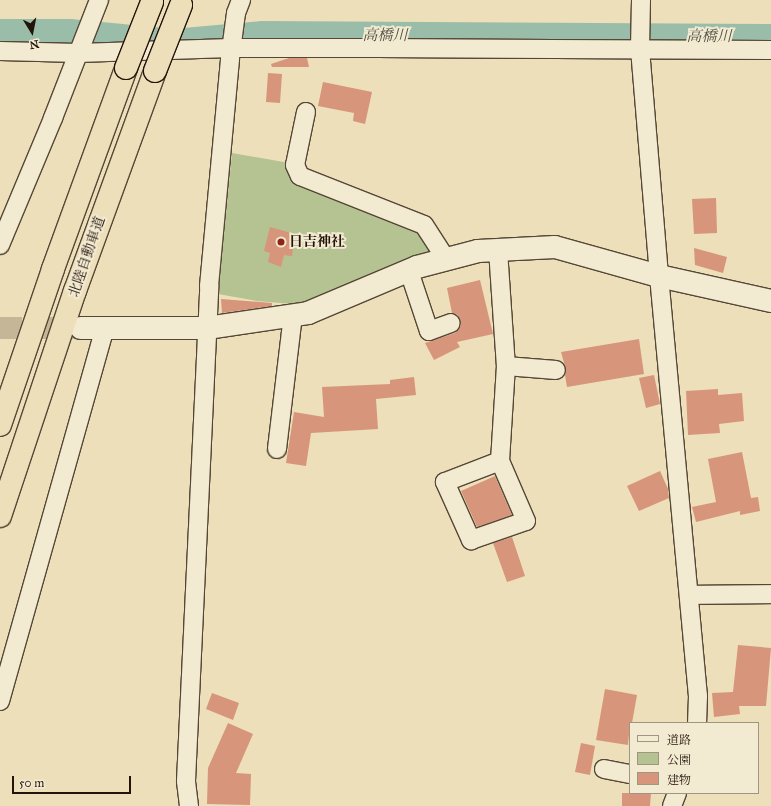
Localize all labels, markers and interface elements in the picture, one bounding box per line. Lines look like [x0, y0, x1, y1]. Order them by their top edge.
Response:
north arrow [12, 12, 52, 52]
water label: 高橋川 [363, 27, 407, 45]
water label: 高橋川 [687, 28, 731, 46]
text: N [28, 37, 40, 52]
street label: 北陸自動車道 [65, 215, 109, 299]
place label: 日吉神社 [289, 234, 345, 250]
marker: 日吉神社 [276, 237, 286, 247]
legend [629, 722, 759, 794]
text: 道路 [667, 733, 691, 747]
text: 公園 [667, 753, 691, 767]
scale bar [14, 768, 133, 794]
text: 建物 [667, 773, 691, 787]
text: 50 m [19, 776, 44, 790]

